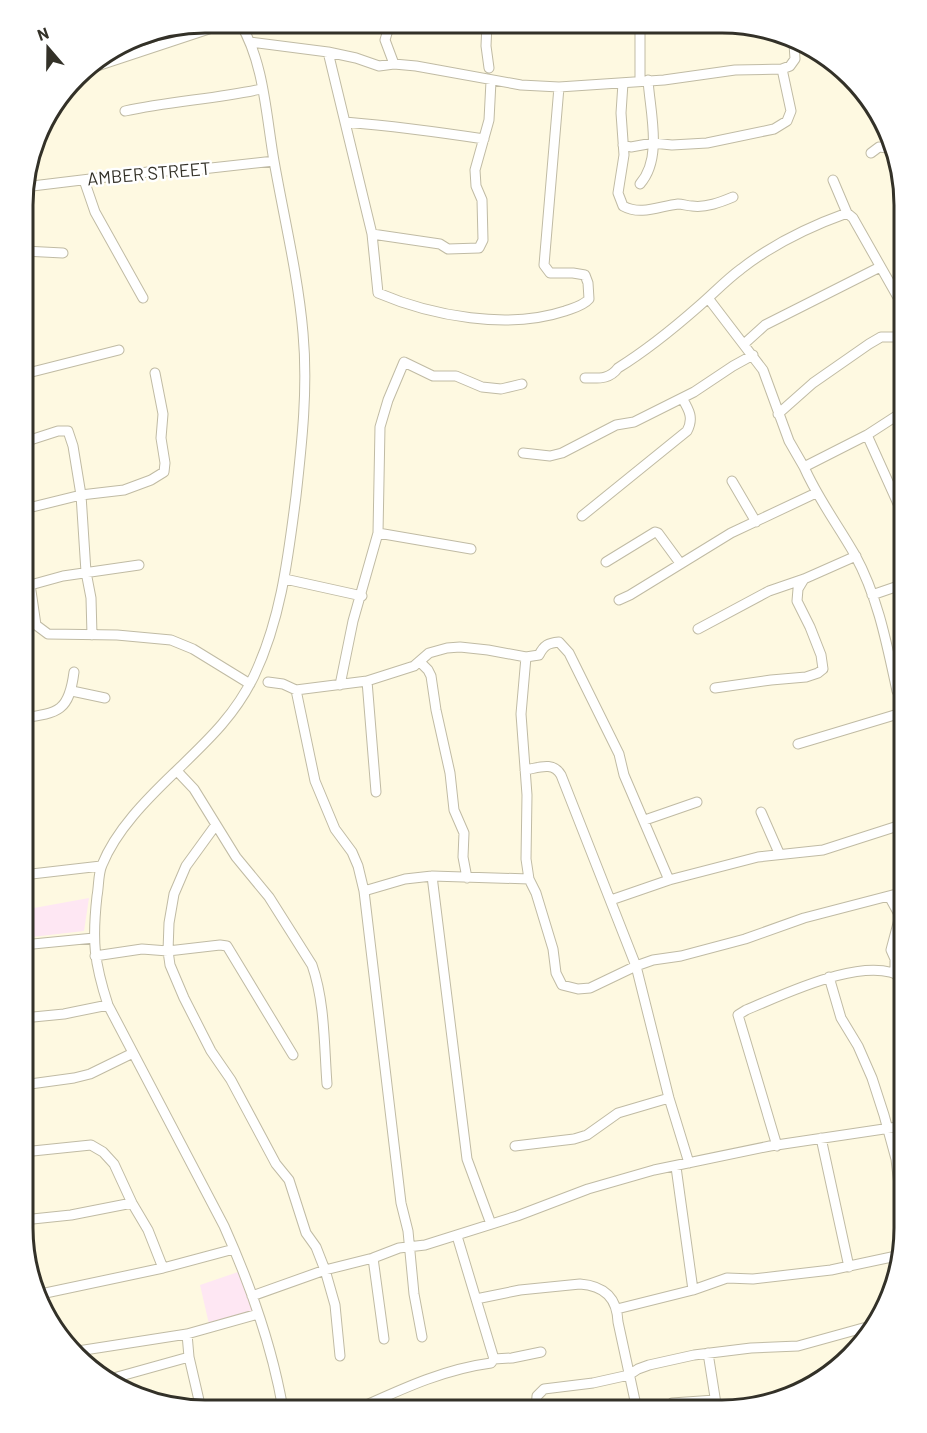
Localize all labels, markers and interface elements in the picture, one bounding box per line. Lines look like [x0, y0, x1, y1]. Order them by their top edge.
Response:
north arrow [18, 18, 78, 78]
text: N [34, 23, 51, 44]
street label: AMBER STREET [86, 157, 212, 189]

